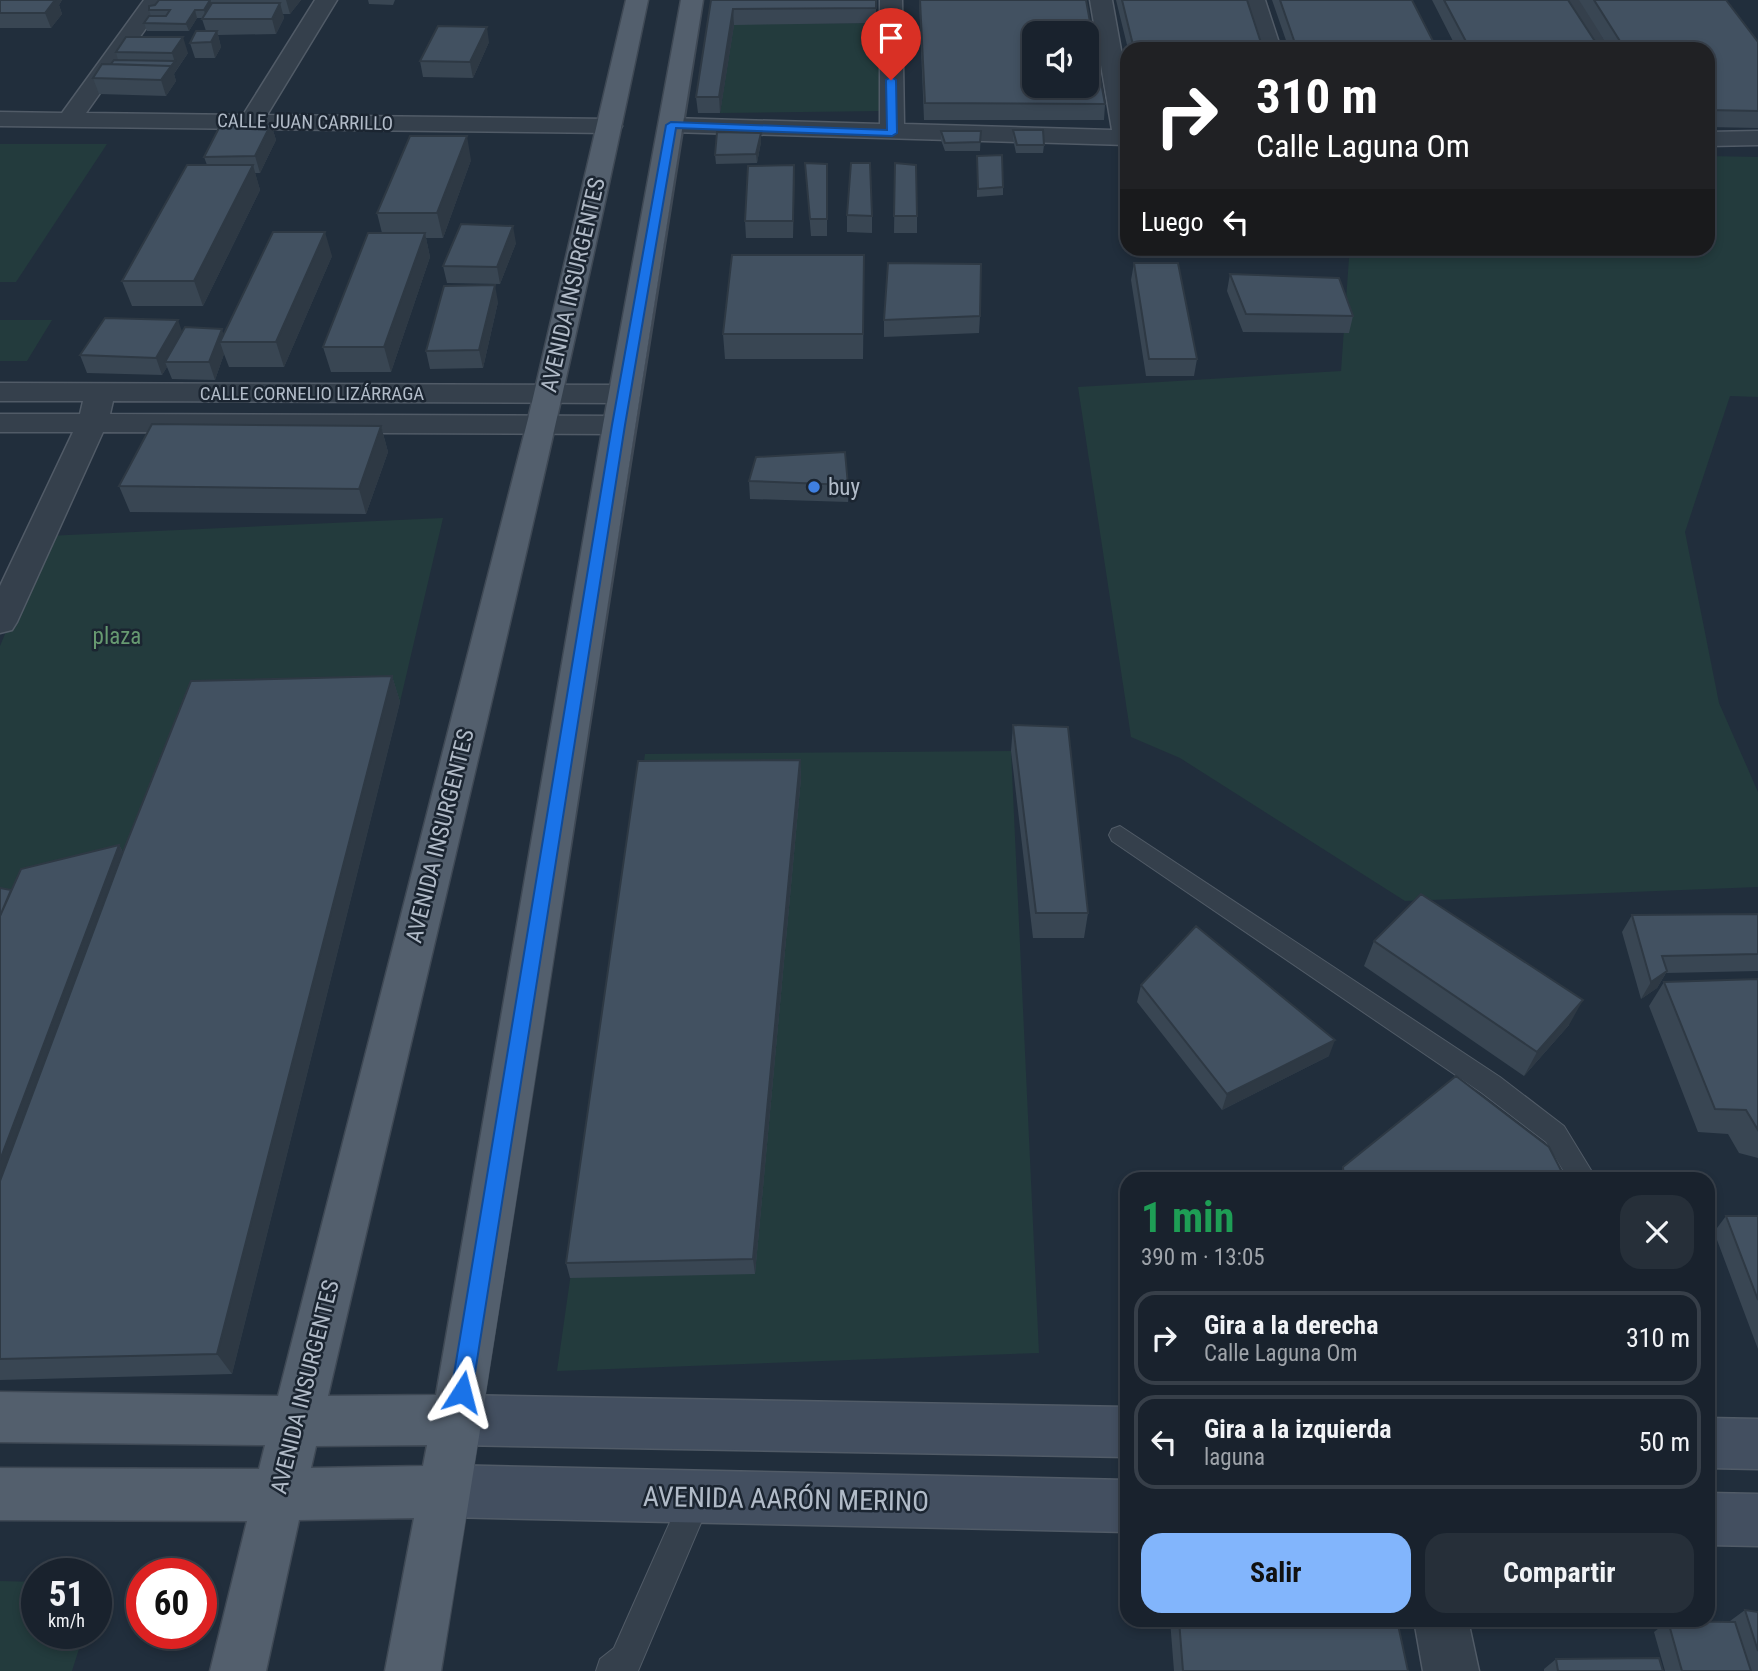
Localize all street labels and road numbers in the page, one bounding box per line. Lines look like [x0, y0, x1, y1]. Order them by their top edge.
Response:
street label: CALLE JUAN CARRILLO [217, 109, 393, 135]
street label: AVENIDA INSURGENTES [535, 175, 611, 395]
street label: CALLE CORNELIO LIZÁRRAGA [200, 382, 424, 405]
street label: AVENIDA INSURGENTES [400, 726, 480, 946]
street label: AVENIDA INSURGENTES [265, 1277, 345, 1497]
street label: AVENIDA AARÓN MERINO [643, 1480, 929, 1518]

